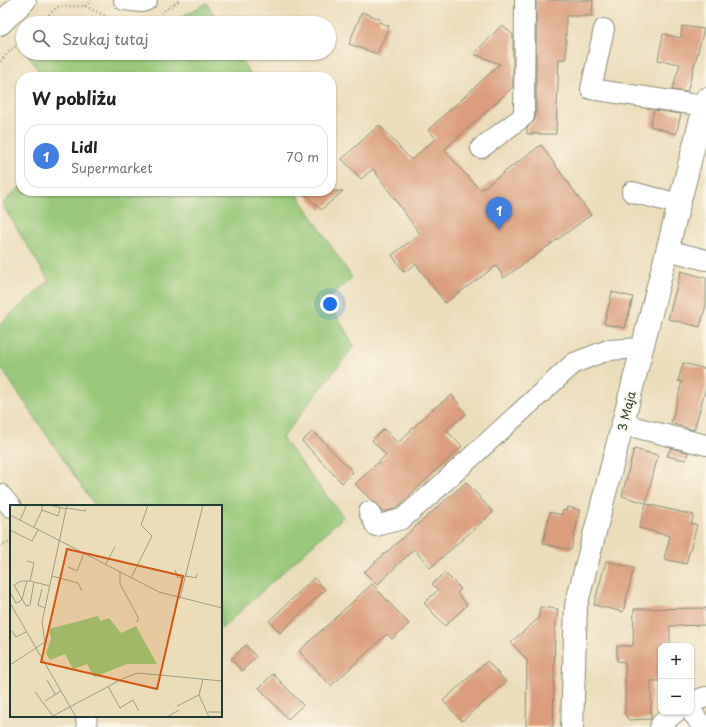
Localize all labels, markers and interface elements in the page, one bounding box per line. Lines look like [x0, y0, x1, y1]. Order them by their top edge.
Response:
search box [16, 16, 336, 60]
icon: search [30, 27, 52, 49]
text: Szukaj tutaj [62, 27, 149, 50]
text: W pobliżu [32, 85, 117, 111]
text: Lidl [71, 135, 98, 158]
text: 1 [43, 147, 49, 166]
text: 70 m [286, 147, 319, 166]
text: Supermarket [71, 158, 153, 177]
pin: 1 [486, 197, 512, 230]
your location [320, 294, 340, 314]
street label: 3 Maja [612, 389, 640, 433]
inset map [10, 505, 222, 717]
map controls [658, 643, 694, 715]
button: + [658, 643, 694, 679]
button: − [658, 679, 694, 715]

